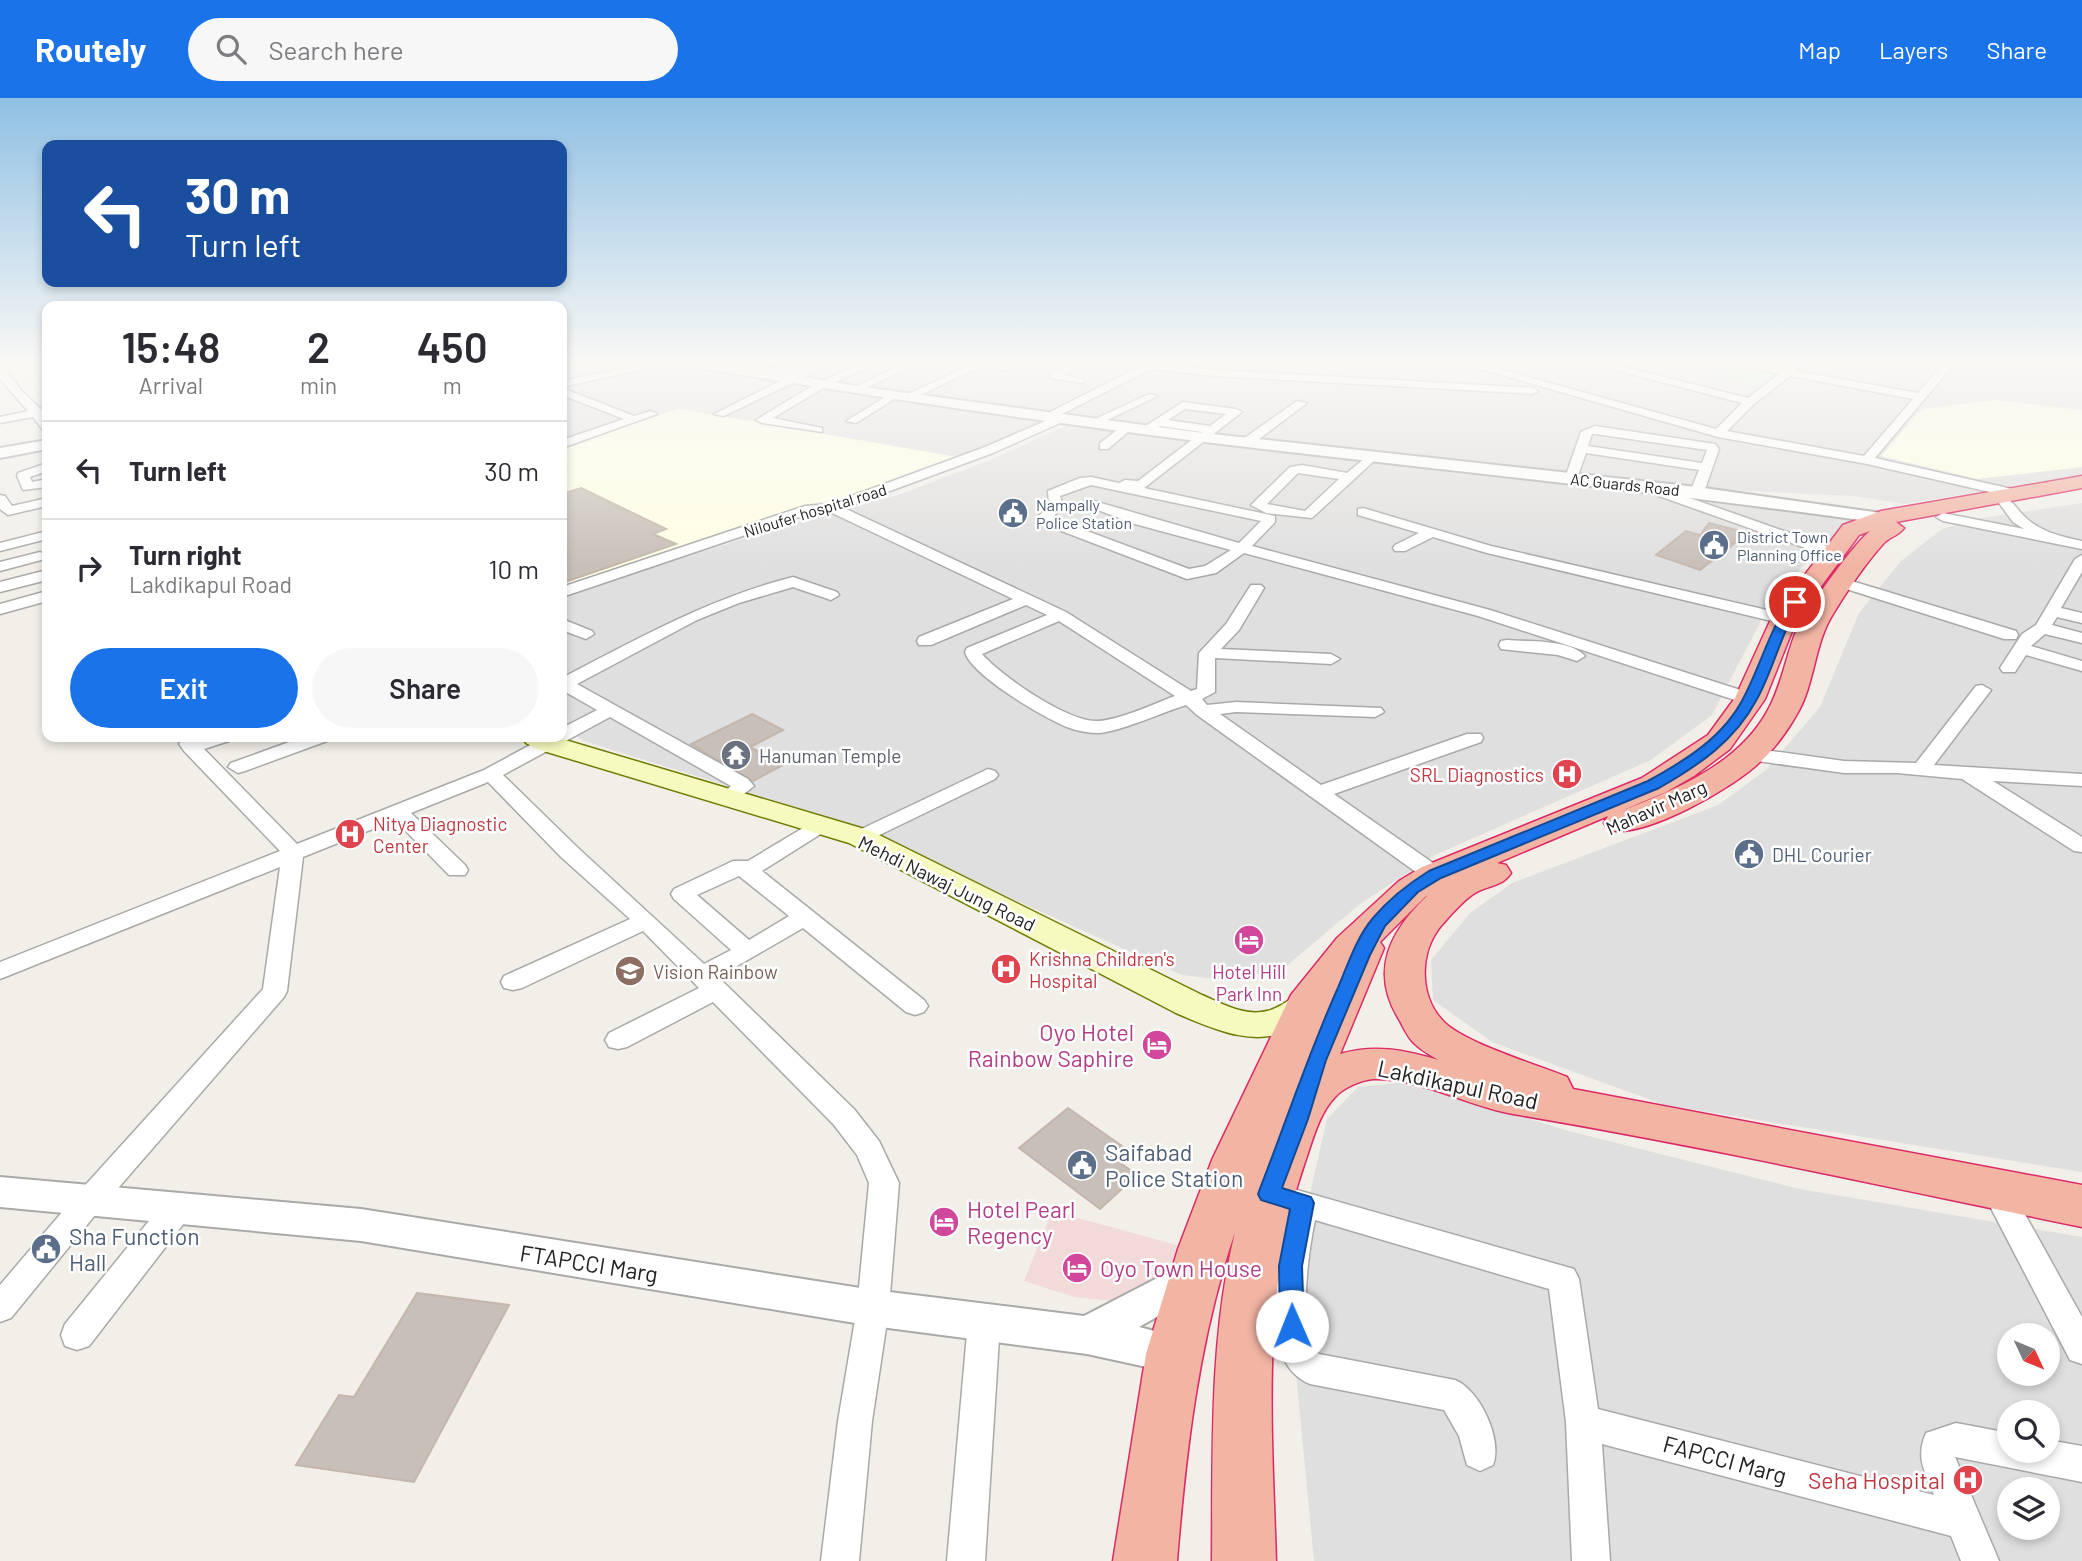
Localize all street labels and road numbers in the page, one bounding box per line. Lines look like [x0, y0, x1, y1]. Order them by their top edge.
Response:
street label: AC Guards Road [1569, 469, 1681, 499]
street label: Niloufer hospital road [741, 479, 889, 541]
street label: Mahavir Marg [1602, 775, 1710, 839]
street label: Mehdi Nawaj Jung Road [855, 830, 1039, 936]
street label: Lakdikapul Road [1375, 1053, 1541, 1115]
street label: FTAPCCI Marg [518, 1238, 660, 1288]
street label: FAPCCI Marg [1660, 1429, 1790, 1489]

